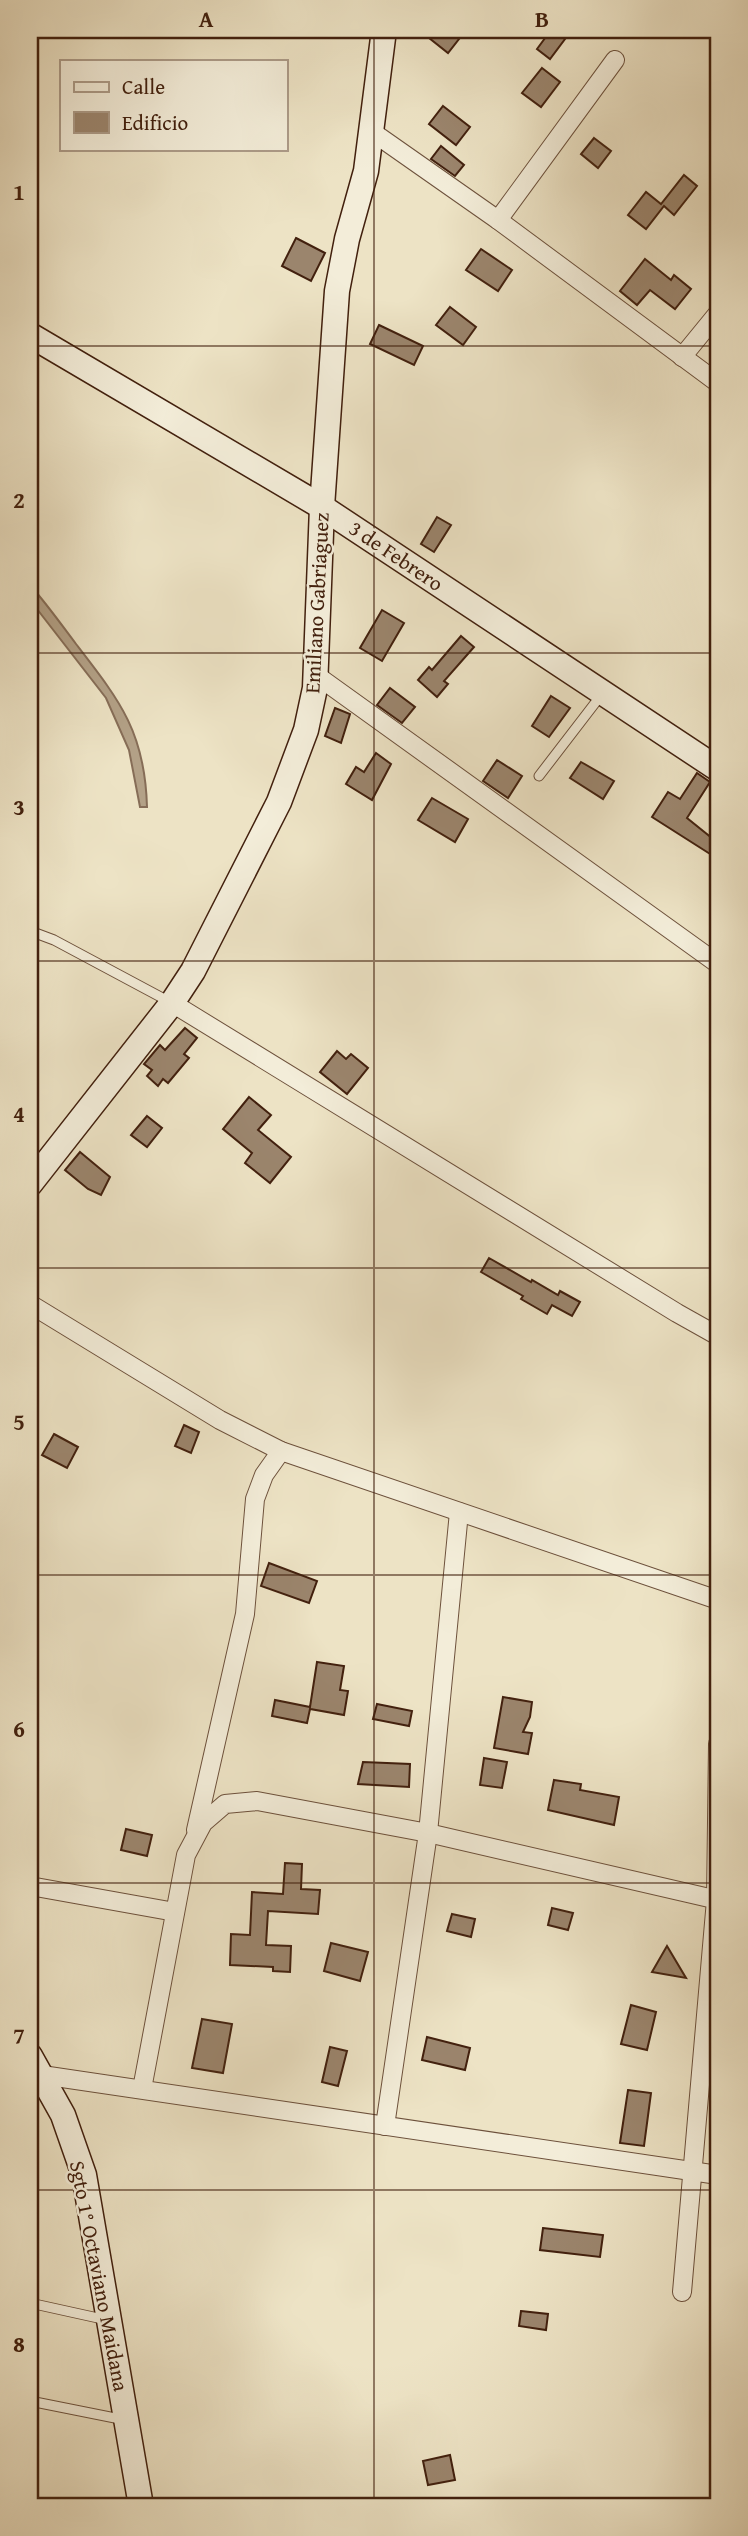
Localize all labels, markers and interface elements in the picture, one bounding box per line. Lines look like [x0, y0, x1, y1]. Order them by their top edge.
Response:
text: A [199, 2, 214, 35]
text: B [535, 2, 549, 35]
legend [60, 60, 287, 150]
text: Calle [122, 71, 165, 102]
text: Edificio [122, 107, 188, 138]
text: 1 [13, 175, 25, 208]
text: 2 [13, 483, 25, 516]
street label: Emiliano Gabriaguez [296, 512, 337, 694]
street label: 3 de Febrero [343, 513, 450, 599]
text: 3 [13, 790, 25, 823]
text: 4 [13, 1097, 25, 1130]
text: 5 [13, 1405, 25, 1438]
text: 6 [13, 1712, 25, 1745]
text: 7 [13, 2019, 25, 2052]
street label: Sgto 1° Octaviano Maidana [62, 2158, 137, 2394]
text: 8 [13, 2327, 25, 2360]

